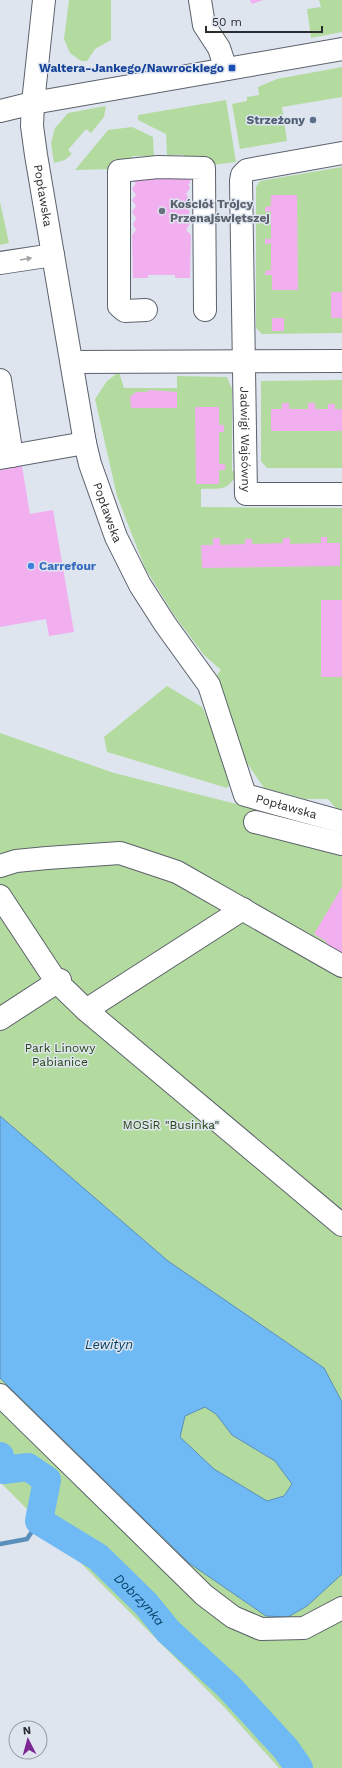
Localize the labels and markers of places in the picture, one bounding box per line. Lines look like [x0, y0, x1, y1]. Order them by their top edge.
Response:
place label: Waltera-Jankego/Nawrockiego [39, 61, 224, 75]
marker: Waltera-Jankego/Nawrockiego [227, 63, 237, 73]
place label: Strzeżony [246, 113, 305, 127]
marker: Strzeżony [308, 115, 318, 125]
place label: Kościół Trójcy Przenajświętszej [170, 197, 270, 225]
marker: Kościół Trójcy Przenajświętszej [157, 206, 167, 216]
place label: Carrefour [39, 559, 97, 573]
marker: Carrefour [26, 561, 36, 571]

